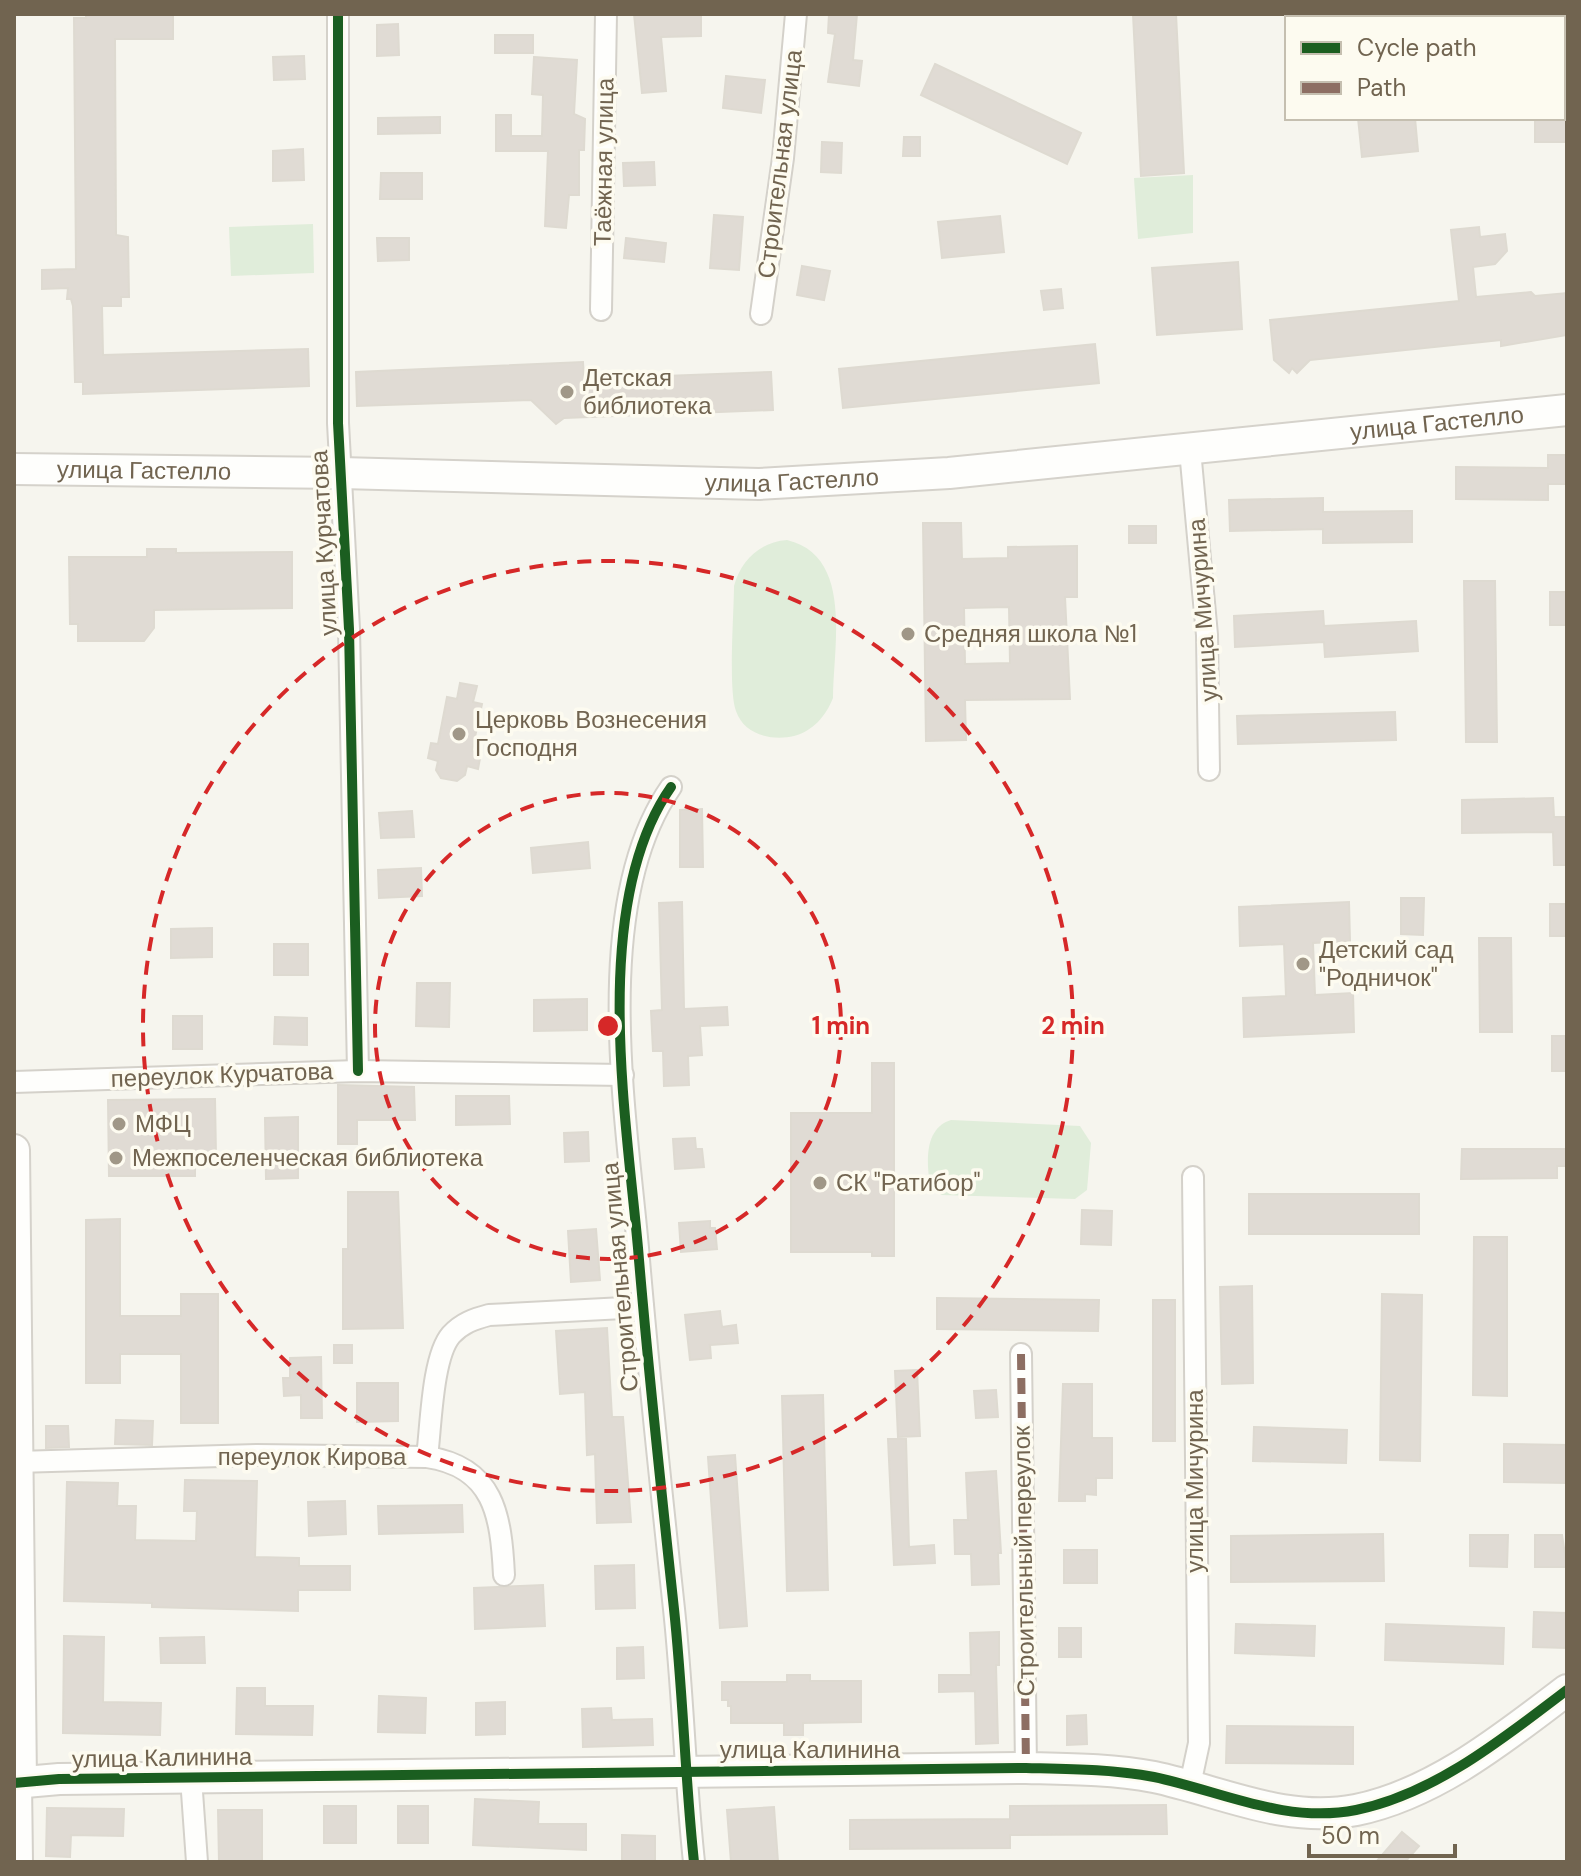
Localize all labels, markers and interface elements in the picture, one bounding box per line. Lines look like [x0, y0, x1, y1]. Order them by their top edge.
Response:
legend [1285, 16, 1565, 120]
text: Cycle path [1357, 32, 1476, 63]
street label: Строительная улица [750, 47, 809, 280]
text: Path [1357, 72, 1406, 103]
street label: Таёжная улица [587, 77, 620, 246]
place label: Детская библиотека [583, 362, 712, 421]
marker: Детская библиотека [558, 383, 576, 401]
street label: улица Гастелло [1349, 398, 1525, 447]
street label: улица Курчатова [303, 449, 344, 637]
street label: улица Гастелло [57, 454, 231, 487]
street label: улица Гастелло [704, 461, 880, 499]
street label: улица Мичурина [1181, 517, 1224, 703]
place label: Средняя школа №1 [924, 618, 1137, 649]
marker: Средняя школа №1 [899, 625, 917, 643]
place label: Церковь Вознесения Господня [475, 704, 707, 763]
marker: Церковь Вознесения Господня [450, 725, 468, 743]
place label: Детский сад "Родничок" [1319, 934, 1454, 993]
marker: Детский сад "Родничок" [1294, 955, 1312, 973]
text: 1 min [812, 1010, 870, 1041]
text: 2 min [1041, 1010, 1105, 1041]
centre of rings [594, 1012, 622, 1040]
street label: переулок Курчатова [110, 1055, 334, 1094]
place label: МФЦ [135, 1108, 191, 1139]
marker: МФЦ [110, 1115, 128, 1133]
place label: Межпоселенческая библиотека [132, 1142, 484, 1173]
marker: Межпоселенческая библиотека [107, 1149, 125, 1167]
street label: Строительная улица [594, 1160, 645, 1393]
place label: СК "Ратибор" [836, 1167, 981, 1198]
marker: СК "Ратибор" [811, 1174, 829, 1192]
street label: улица Мичурина [1179, 1389, 1210, 1573]
street label: Строительный переулок [1006, 1425, 1041, 1697]
street label: переулок Кирова [218, 1441, 407, 1472]
street label: улица Калинина [720, 1734, 901, 1765]
street label: улица Калинина [72, 1740, 253, 1775]
scale bar [1309, 1808, 1455, 1858]
text: 50 m [1321, 1820, 1380, 1851]

